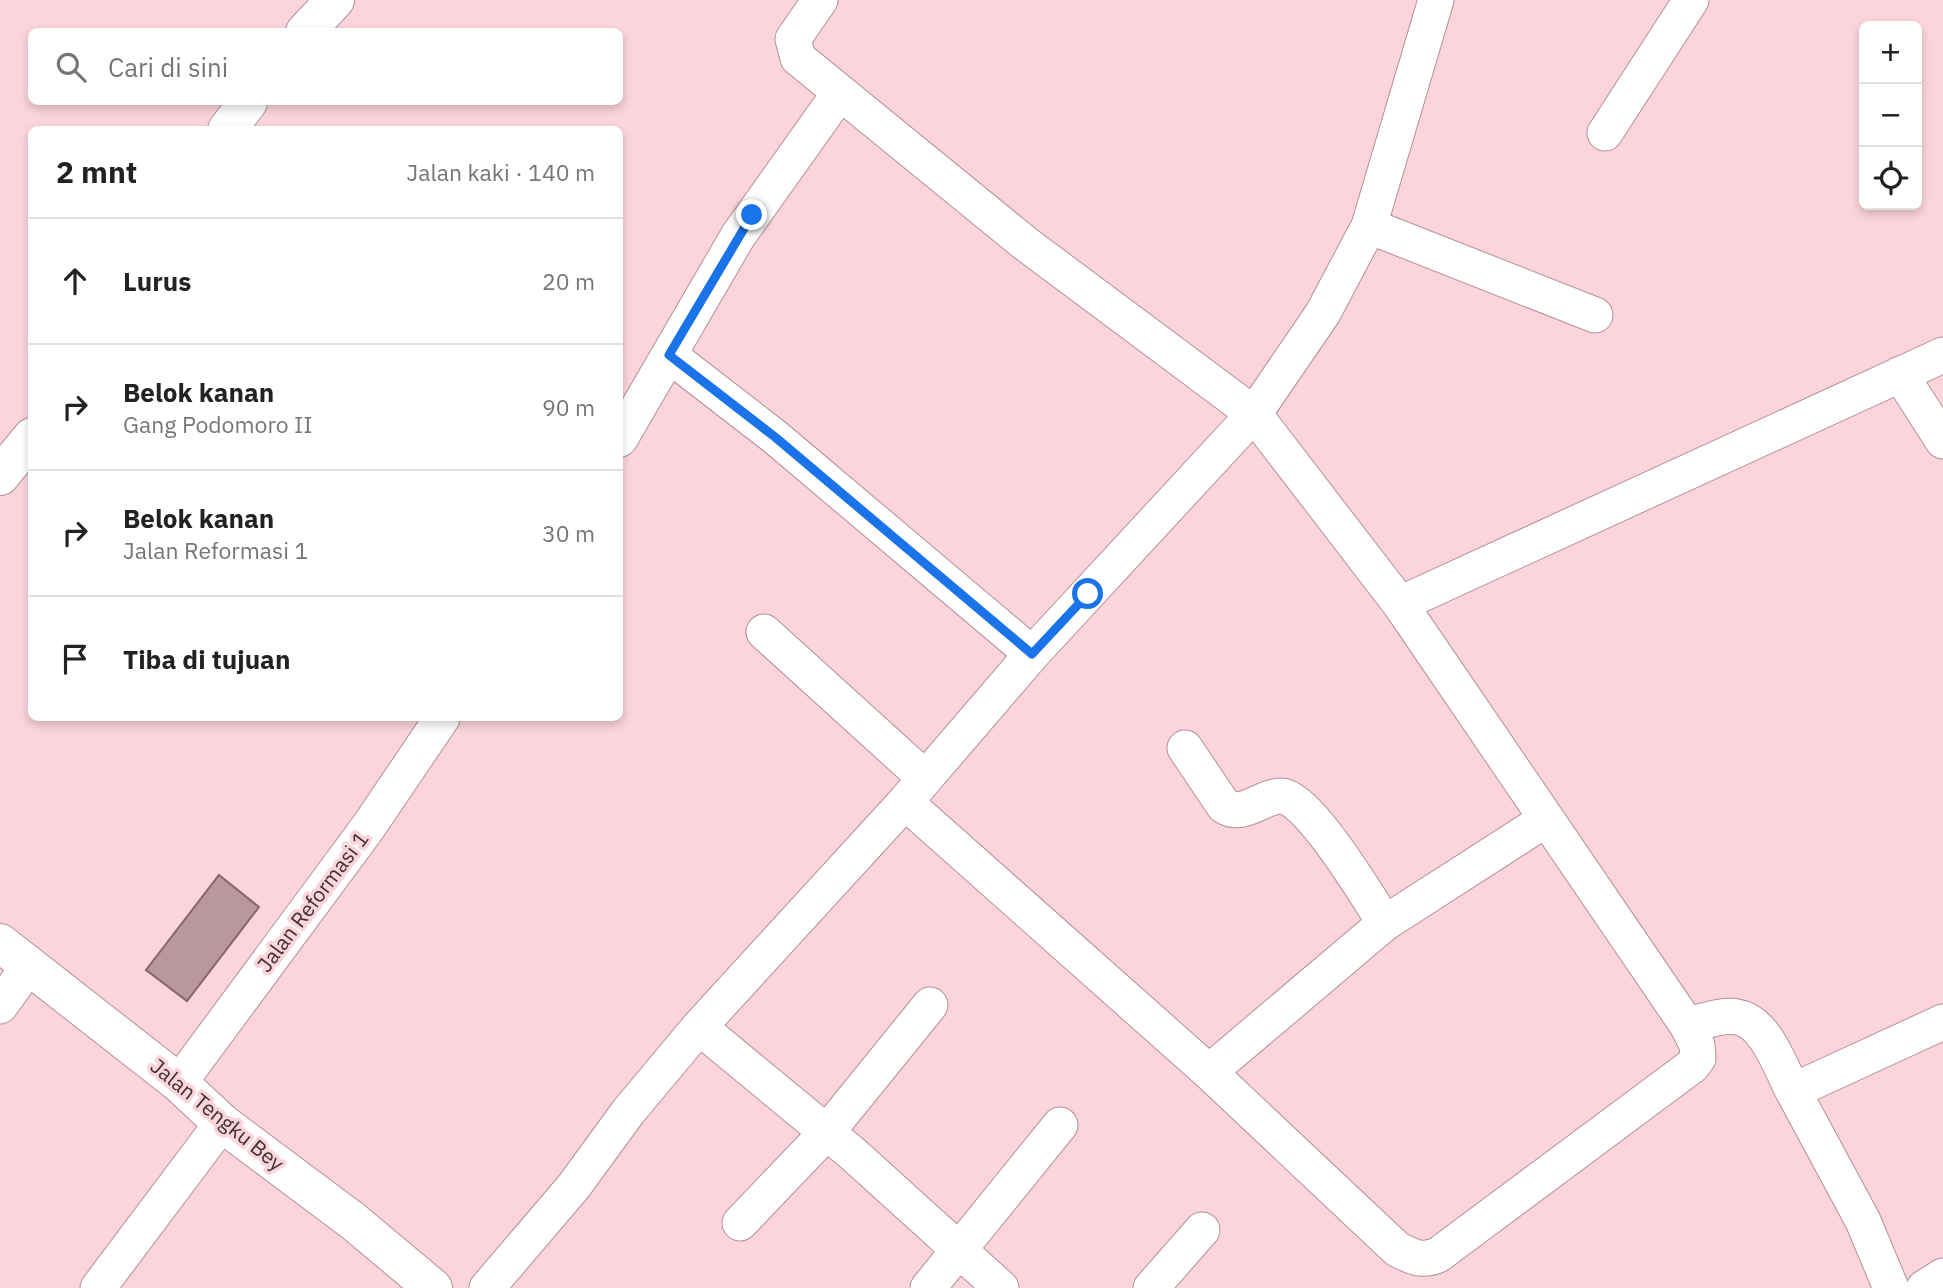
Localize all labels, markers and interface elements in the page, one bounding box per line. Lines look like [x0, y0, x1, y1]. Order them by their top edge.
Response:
map controls [1859, 21, 1922, 210]
button: + [1859, 21, 1922, 84]
search box [28, 28, 623, 105]
icon: search [52, 48, 90, 86]
text: Cari di sini [108, 50, 228, 84]
button: − [1859, 84, 1922, 147]
button: locate [1859, 147, 1922, 210]
text: 2 mnt [56, 152, 137, 191]
text: Jalan kaki · 140 m [407, 157, 595, 187]
route end [736, 199, 767, 230]
icon: ahead [56, 262, 94, 300]
text: Lurus [123, 264, 191, 298]
text: 20 m [542, 266, 595, 296]
text: Belok kanan [123, 375, 274, 409]
icon: right [56, 388, 94, 426]
text: 90 m [542, 392, 595, 422]
text: Gang Podomoro II [123, 409, 312, 439]
text: Belok kanan [123, 501, 274, 535]
icon: right [56, 514, 94, 552]
text: 30 m [542, 518, 595, 548]
text: Jalan Reformasi 1 [123, 535, 308, 565]
route start [1072, 578, 1103, 609]
icon: arrive [56, 640, 94, 678]
text: Tiba di tujuan [123, 642, 290, 676]
street label: Jalan Reformasi 1 [250, 825, 374, 977]
street label: Jalan Tengku Bey [145, 1052, 291, 1177]

